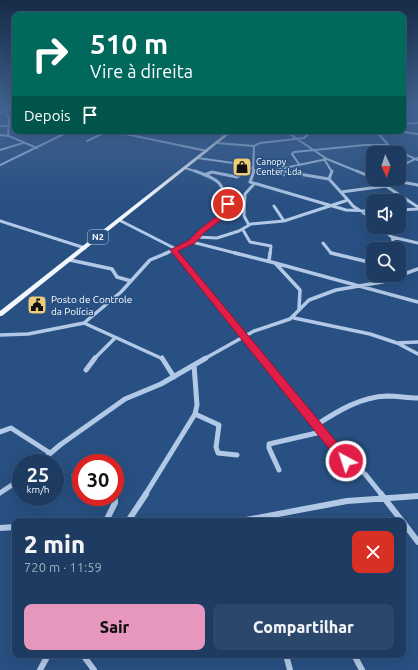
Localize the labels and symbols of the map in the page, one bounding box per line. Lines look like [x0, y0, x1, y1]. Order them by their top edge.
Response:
north arrow [366, 146, 406, 186]
shop icon: Canopy Center, Lda [231, 156, 253, 178]
place label: Canopy Center, Lda [256, 157, 302, 177]
pin [211, 187, 245, 221]
road number: N2 [88, 230, 108, 244]
public building icon: Posto de Controle da Polícia [26, 294, 48, 316]
place label: Posto de Controle da Polícia [51, 294, 132, 317]
position arrow [325, 440, 367, 482]
speed limit sign: 30 [72, 454, 124, 506]

